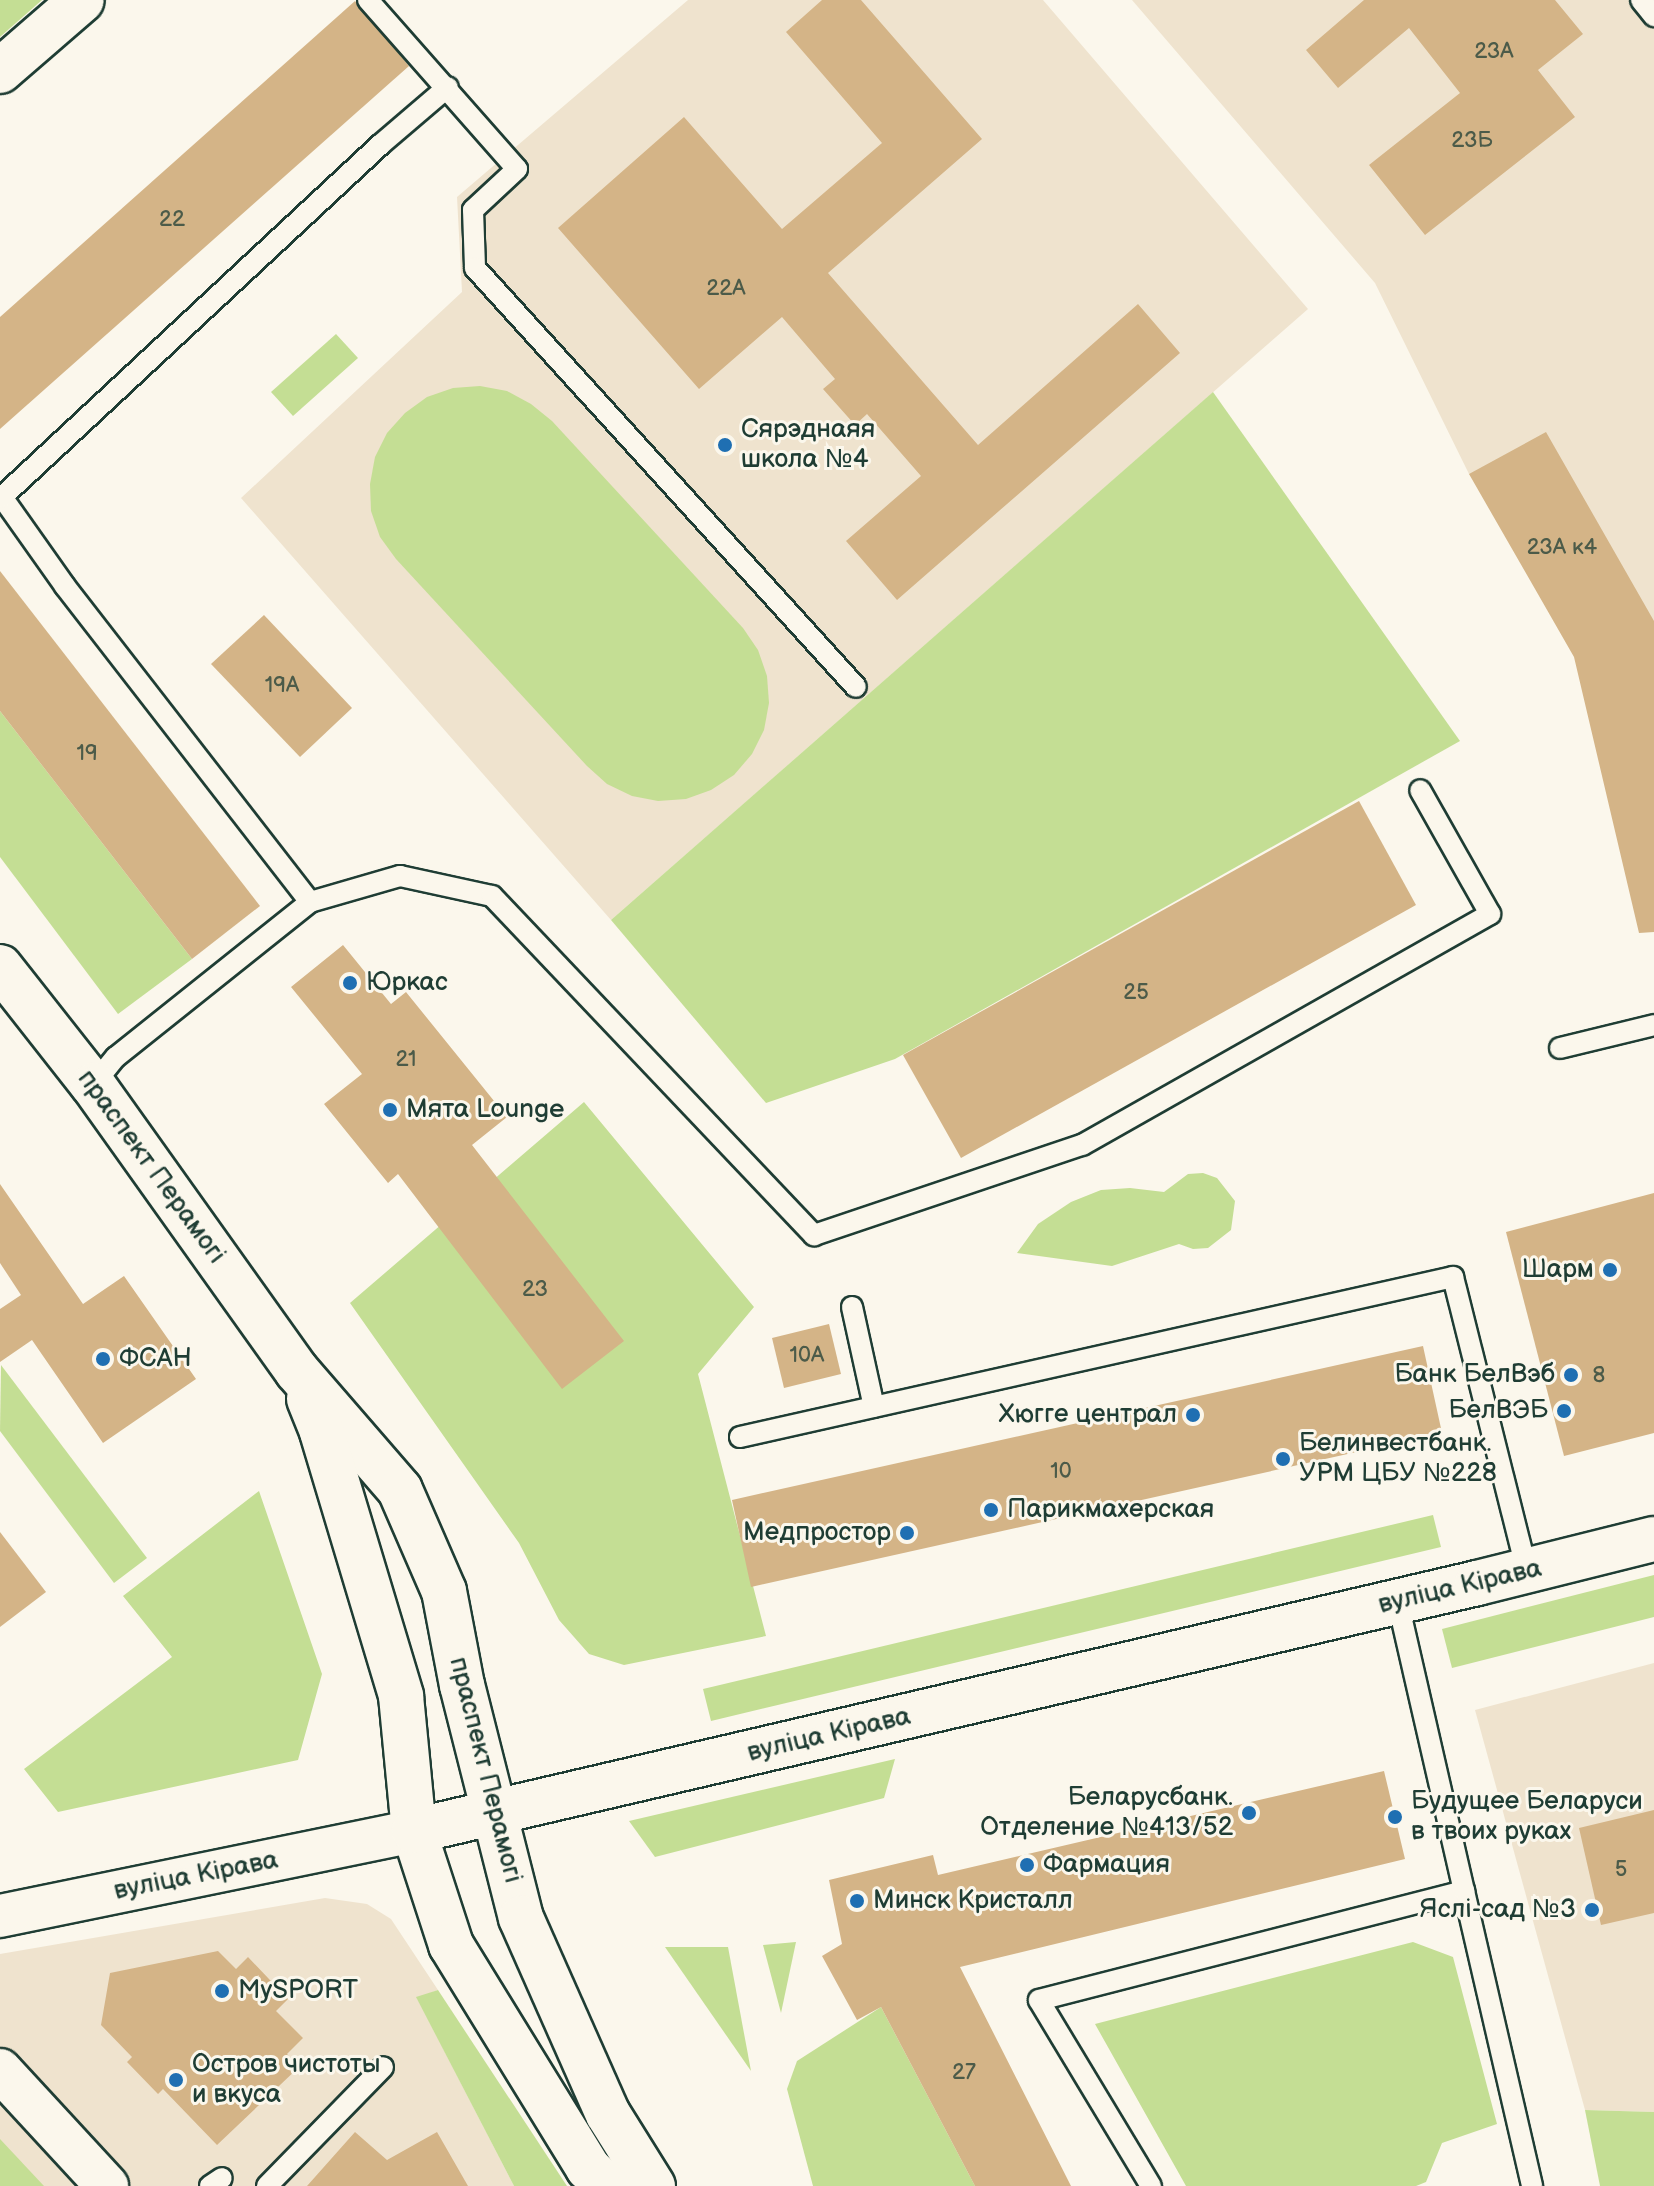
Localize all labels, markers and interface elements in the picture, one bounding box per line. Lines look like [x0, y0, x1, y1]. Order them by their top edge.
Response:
house number: 23А [1474, 39, 1514, 65]
house number: 23Б [1451, 128, 1493, 154]
house number: 22 [159, 207, 185, 233]
house number: 22А [706, 276, 746, 302]
place label: Сярэднаяя школа №4 [741, 414, 875, 476]
marker: Сярэднаяя школа №4 [716, 436, 734, 454]
house number: 23А к4 [1527, 535, 1597, 561]
house number: 19А [265, 673, 299, 699]
house number: 19 [76, 741, 98, 767]
place label: Юркас [366, 967, 448, 999]
marker: Юркас [341, 974, 359, 992]
house number: 25 [1123, 980, 1149, 1006]
house number: 21 [395, 1047, 417, 1073]
street label: праспект Перамогі [70, 1064, 232, 1270]
place label: Мята Lounge [406, 1094, 564, 1126]
marker: Мята Lounge [381, 1101, 399, 1119]
place label: Шарм [1522, 1254, 1594, 1286]
marker: Шарм [1601, 1261, 1619, 1279]
house number: 23 [522, 1277, 548, 1303]
place label: ФСАН [119, 1343, 192, 1375]
house number: 10А [790, 1343, 824, 1369]
marker: ФСАН [94, 1350, 112, 1368]
place label: Банк БелВэб [1395, 1359, 1555, 1391]
house number: 8 [1593, 1363, 1605, 1389]
marker: Банк БелВэб [1562, 1366, 1580, 1384]
place label: БелВЭБ [1449, 1395, 1548, 1427]
place label: Хюгге централ [999, 1399, 1177, 1431]
marker: БелВЭБ [1555, 1402, 1573, 1420]
marker: Хюгге централ [1184, 1406, 1202, 1424]
place label: Белинвестбанк. УРМ ЦБУ №228 [1299, 1428, 1497, 1490]
marker: Белинвестбанк. УРМ ЦБУ №228 [1274, 1450, 1292, 1468]
house number: 10 [1050, 1459, 1072, 1485]
place label: Парикмахерская [1007, 1494, 1214, 1526]
marker: Парикмахерская [982, 1501, 1000, 1519]
place label: Медпростор [743, 1517, 891, 1549]
marker: Медпростор [898, 1524, 916, 1542]
street label: вуліца Кірава [1375, 1553, 1545, 1621]
street label: праспект Перамогі [442, 1654, 528, 1886]
street label: вуліца Кірава [744, 1701, 914, 1769]
place label: Беларусбанк. Отделение №413/52 [980, 1782, 1233, 1844]
place label: Будущее Беларуси в твоих руках [1411, 1786, 1643, 1848]
marker: Беларусбанк. Отделение №413/52 [1240, 1804, 1258, 1822]
marker: Будущее Беларуси в твоих руках [1386, 1808, 1404, 1826]
street label: вуліца Кірава [111, 1845, 281, 1907]
place label: Фармация [1043, 1849, 1170, 1881]
marker: Фармация [1018, 1856, 1036, 1874]
house number: 5 [1615, 1857, 1627, 1883]
place label: Минск Кристалл [873, 1885, 1073, 1917]
marker: Минск Кристалл [848, 1892, 866, 1910]
place label: Яслі-сад №3 [1419, 1894, 1576, 1926]
marker: Яслі-сад №3 [1583, 1901, 1601, 1919]
place label: MySPORT [238, 1975, 358, 2007]
marker: MySPORT [213, 1982, 231, 2000]
place label: Остров чистоты и вкуса [192, 2049, 381, 2110]
house number: 27 [952, 2060, 976, 2086]
marker: Остров чистоты и вкуса [167, 2071, 185, 2089]

